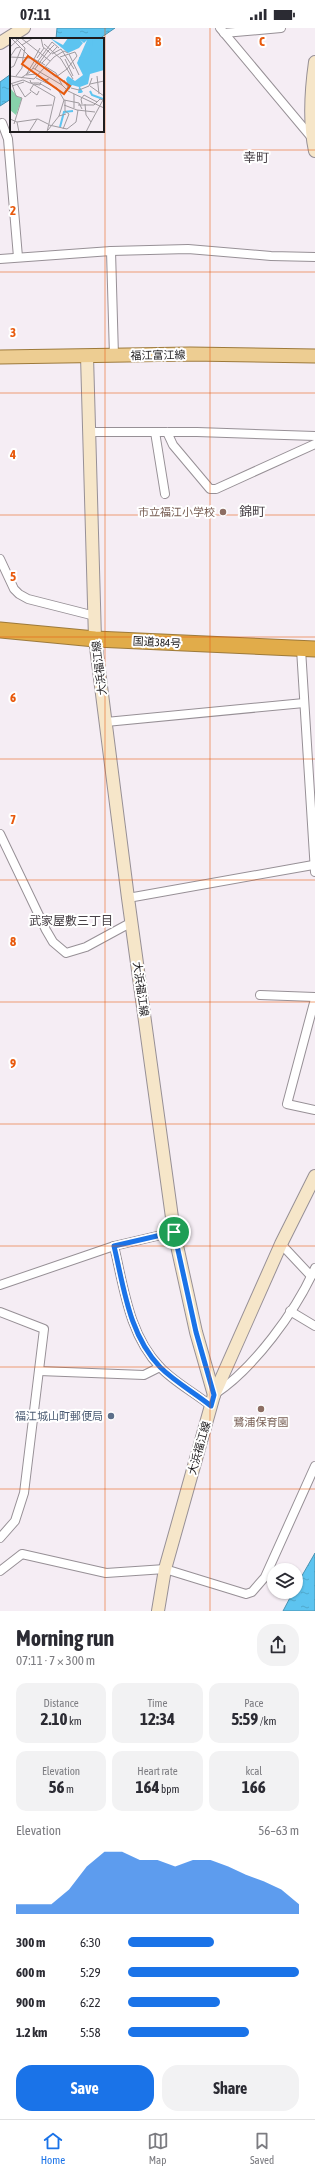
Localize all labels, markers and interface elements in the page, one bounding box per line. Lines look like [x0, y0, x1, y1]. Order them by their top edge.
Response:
text: 07:11 [20, 6, 51, 23]
text: B [155, 34, 162, 49]
text: C [259, 34, 265, 49]
inset map [10, 38, 104, 132]
district label: 幸町 [243, 150, 269, 165]
text: 2 [10, 203, 16, 218]
text: 3 [10, 325, 16, 340]
street label: 福江富江線 [130, 349, 186, 361]
text: 4 [9, 447, 16, 462]
district label: 錦町 [239, 504, 265, 519]
place label: 市立福江小学校 [138, 506, 215, 518]
marker: 市立福江小学校 [218, 507, 228, 517]
text: 5 [10, 569, 16, 584]
street label: 国道384号 [132, 635, 182, 649]
street label: 大浜福江線 [90, 640, 108, 696]
text: 6 [10, 690, 16, 705]
text: 7 [10, 812, 16, 827]
district label: 武家屋敷三丁目 [29, 914, 113, 928]
text: 8 [10, 934, 16, 949]
street label: 大浜福江線 [131, 961, 151, 1017]
text: 9 [10, 1056, 16, 1071]
pin [157, 1215, 191, 1249]
icon: arrive [163, 1221, 185, 1243]
marker: 鷺浦保育園 [256, 1404, 266, 1414]
place label: 福江城山町郵便局 [15, 1410, 103, 1422]
marker: 福江城山町郵便局 [106, 1411, 116, 1421]
place label: 鷺浦保育園 [234, 1416, 289, 1428]
street label: 大浜福江線 [186, 1420, 212, 1476]
map controls [267, 1563, 303, 1599]
button: layers [267, 1563, 303, 1599]
button: share [257, 1624, 299, 1666]
text: Morning run [16, 1625, 114, 1651]
text: 07:11 · 7 × 300 m [16, 1653, 95, 1668]
text: Distance [44, 1697, 79, 1709]
text: Time [147, 1697, 168, 1709]
text: Pace [244, 1697, 264, 1709]
text: 2.10 [41, 1709, 68, 1729]
text: 12:34 [140, 1709, 175, 1729]
text: 5:59 [231, 1709, 258, 1729]
text: km [68, 1715, 82, 1727]
text: /km [258, 1715, 276, 1727]
text: Elevation [42, 1765, 80, 1777]
text: Heart rate [137, 1765, 178, 1777]
text: kcal [245, 1765, 262, 1777]
text: 56 [48, 1777, 64, 1797]
text: 164 [136, 1777, 160, 1797]
text: 166 [242, 1777, 266, 1797]
text: m [64, 1783, 74, 1795]
text: bpm [160, 1783, 179, 1795]
text: Elevation [16, 1823, 61, 1838]
text: 56–63 m [258, 1823, 299, 1838]
text: 300 m [16, 1935, 45, 1950]
text: 6:30 [80, 1935, 101, 1950]
text: 600 m [16, 1965, 45, 1980]
text: 5:29 [80, 1965, 101, 1980]
text: 900 m [16, 1995, 45, 2010]
text: 6:22 [80, 1995, 101, 2010]
text: 1.2 km [16, 2025, 47, 2040]
text: 5:58 [80, 2025, 101, 2040]
button: Save [16, 2065, 154, 2111]
button: Share [162, 2065, 299, 2111]
tab: Home [41, 2130, 65, 2166]
tab: Map [147, 2130, 169, 2166]
tab: Saved [250, 2130, 274, 2166]

